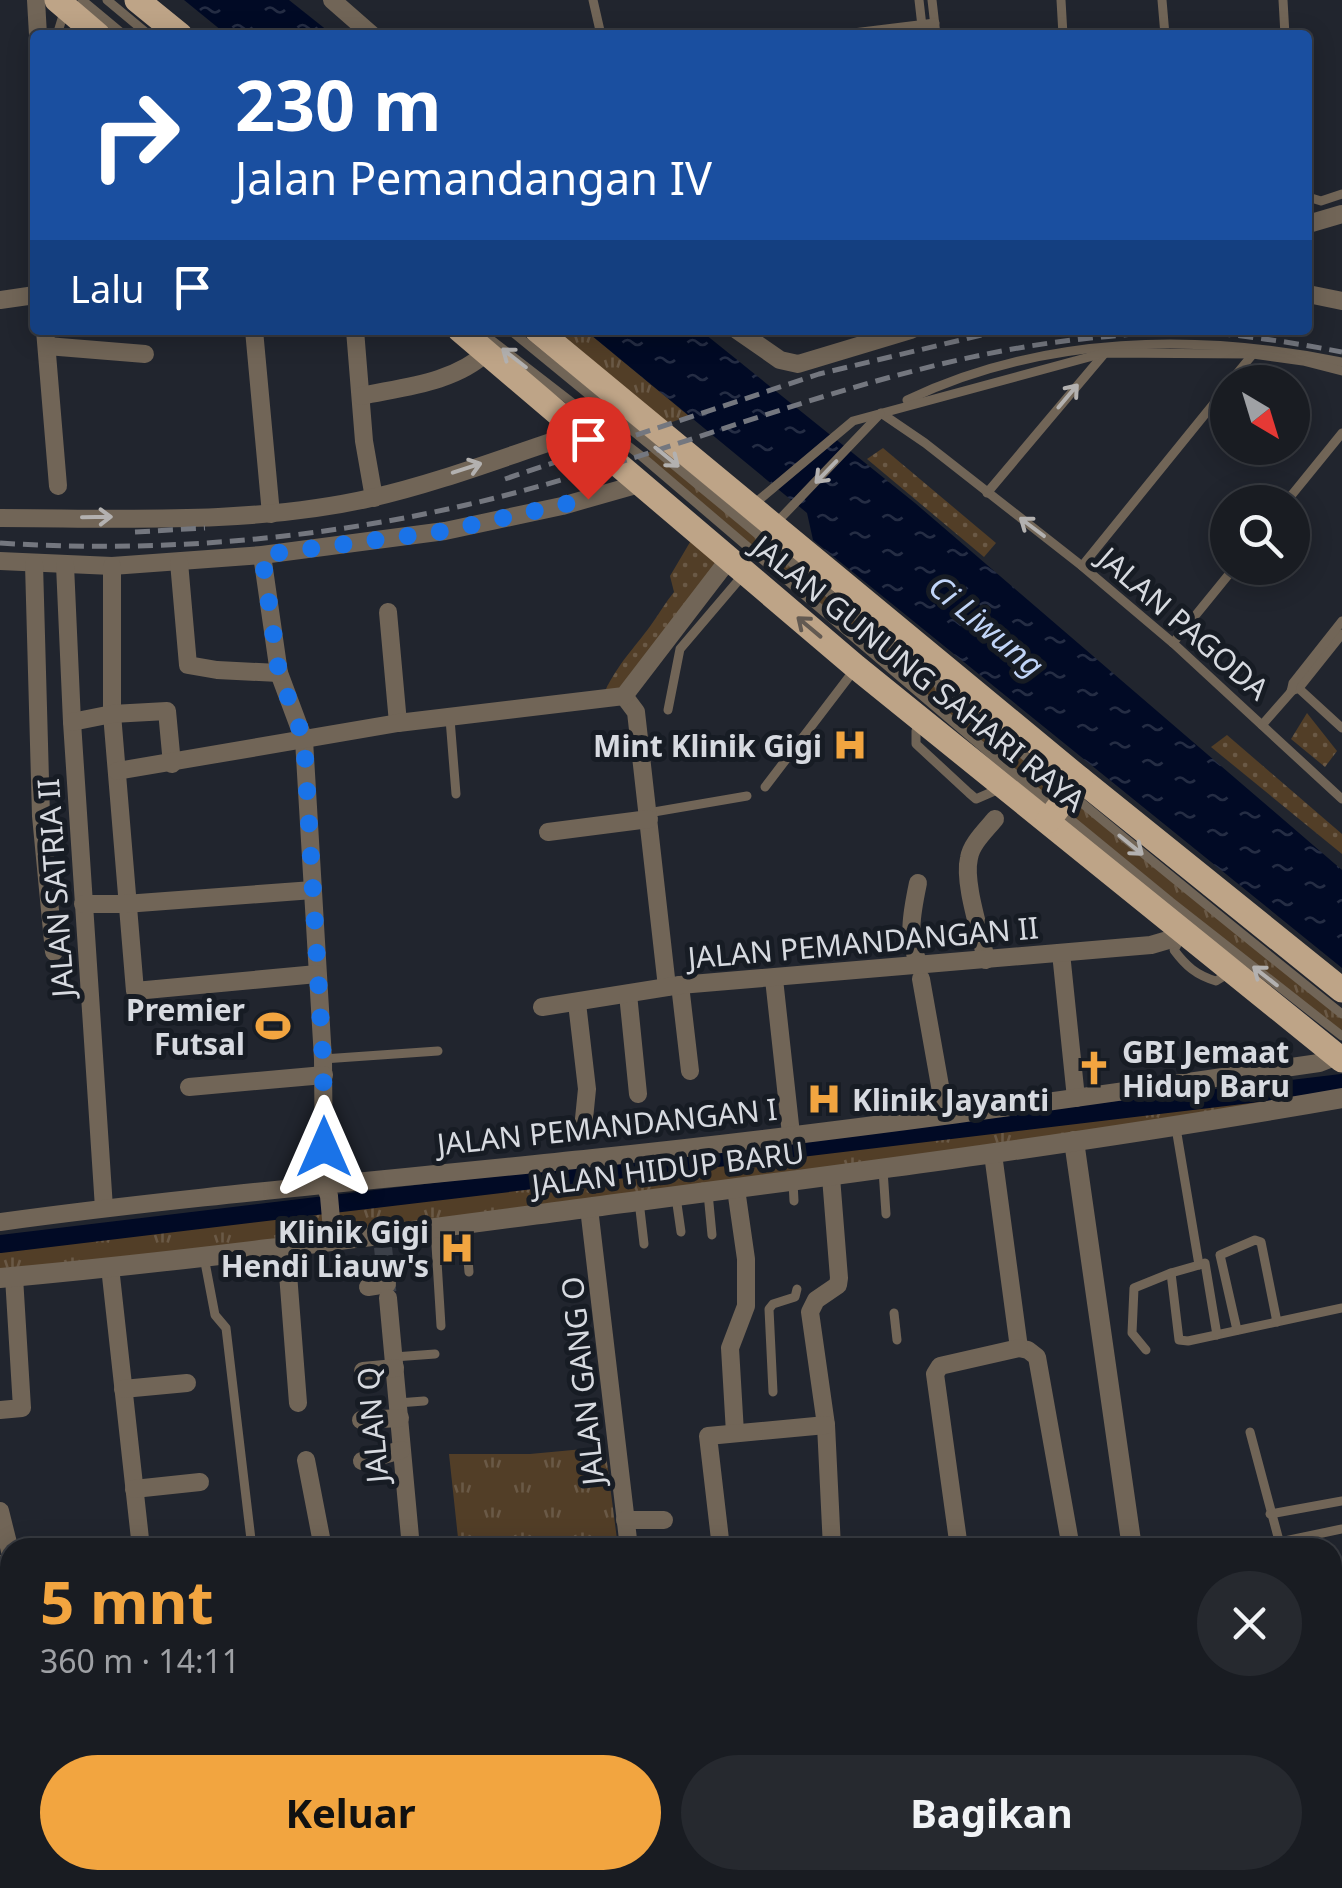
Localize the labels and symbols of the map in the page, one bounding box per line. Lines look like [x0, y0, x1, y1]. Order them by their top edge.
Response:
one-way arrow [501, 348, 528, 369]
north arrow [1210, 365, 1310, 465]
one-way arrow [1057, 384, 1079, 410]
pin [546, 397, 631, 500]
one-way arrow [654, 446, 680, 468]
one-way arrow [450, 458, 482, 476]
one-way arrow [814, 460, 838, 484]
one-way arrow [81, 508, 113, 527]
one-way arrow [1019, 517, 1046, 538]
street label: JALAN GUNUNG SAHARI RAYA [741, 524, 1095, 821]
street label: JALAN PAGODA [1088, 535, 1279, 709]
water label: Ci Liwung [920, 564, 1054, 686]
one-way arrow [797, 616, 823, 638]
place label: Mint Klinik Gigi [593, 725, 822, 766]
hospital icon: Mint Klinik Gigi [831, 726, 869, 764]
street label: JALAN SATRIA II [27, 777, 83, 1002]
one-way arrow [1118, 834, 1144, 856]
street label: JALAN PEMANDANGAN II [683, 906, 1040, 978]
one-way arrow [1253, 965, 1279, 987]
place label: Premier Futsal [126, 989, 246, 1064]
sports icon: Premier Futsal [254, 1007, 292, 1045]
place label: GBI Jemaat Hidup Baru [1122, 1031, 1290, 1106]
church icon: GBI Jemaat Hidup Baru [1075, 1049, 1113, 1087]
place label: Klinik Jayanti [852, 1079, 1049, 1120]
hospital icon: Klinik Jayanti [805, 1080, 843, 1118]
street label: JALAN PEMANDANGAN I [432, 1088, 779, 1165]
position arrow [272, 1095, 376, 1199]
street label: JALAN HIDUP BARU [526, 1131, 807, 1205]
place label: Klinik Gigi Hendi Liauw's [221, 1211, 429, 1286]
hospital icon: Klinik Gigi Hendi Liauw's [438, 1229, 476, 1267]
street label: JALAN GANG O [551, 1275, 614, 1490]
street label: JALAN Q [347, 1365, 398, 1488]

